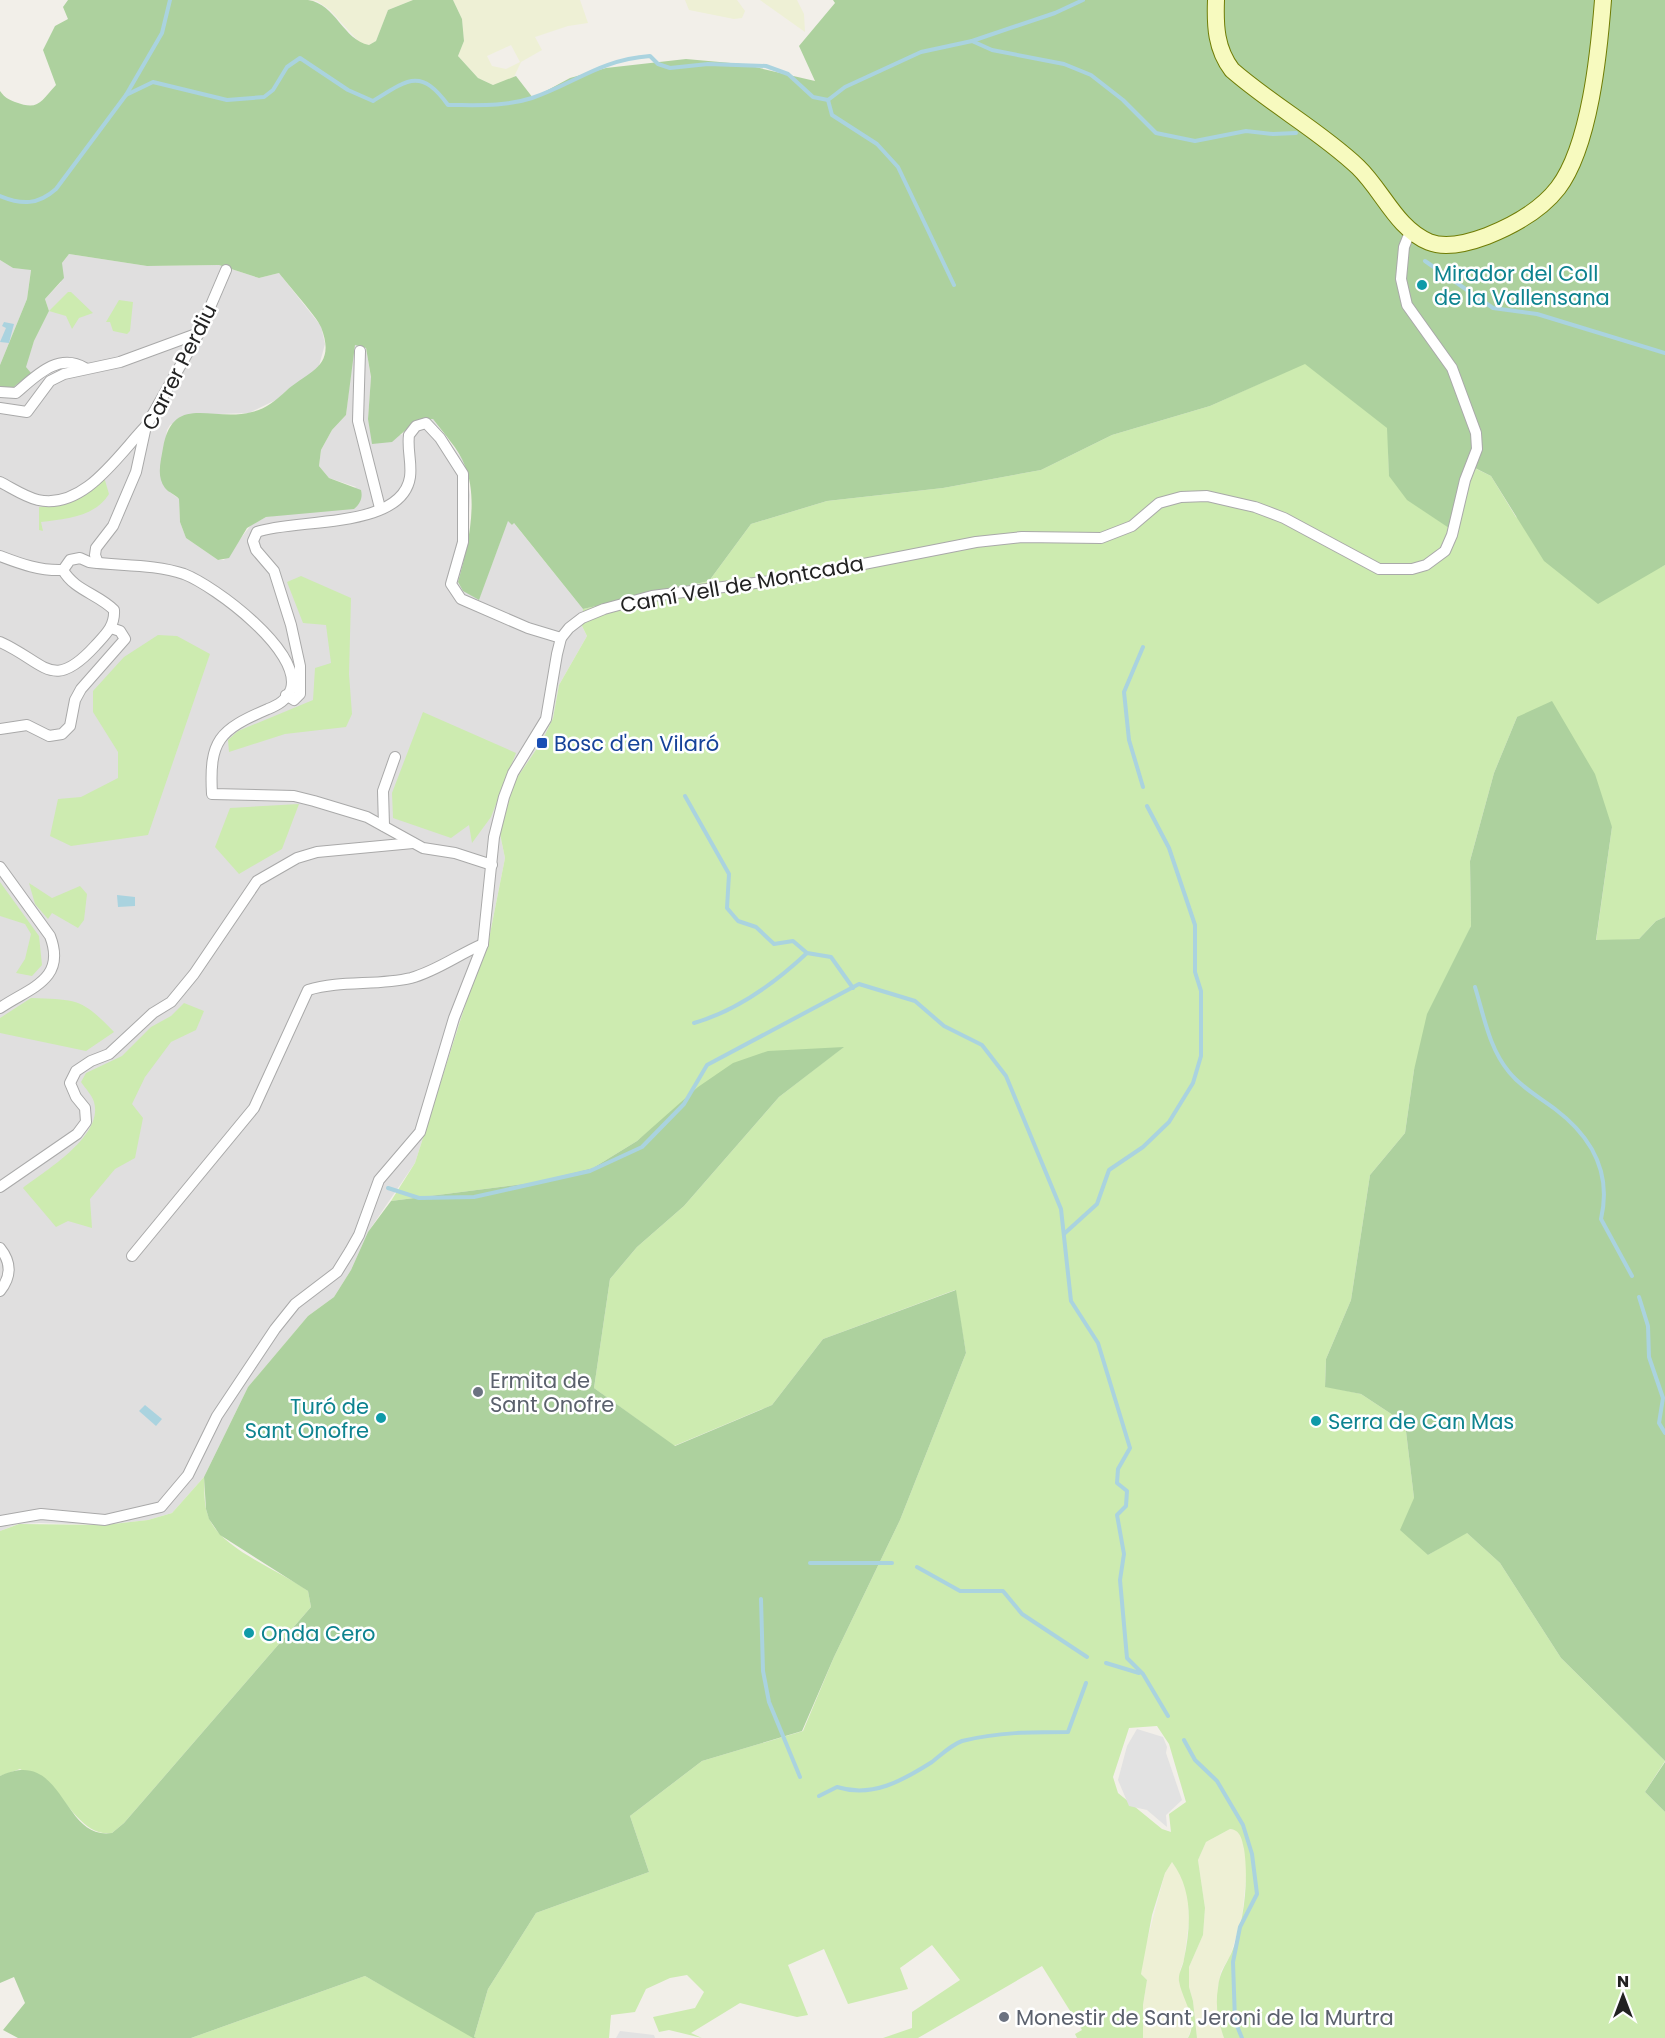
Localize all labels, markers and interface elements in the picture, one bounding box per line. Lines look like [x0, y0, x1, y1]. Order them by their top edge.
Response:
place label: Mirador del Coll de la Vallensana [1434, 259, 1610, 312]
marker: Mirador del Coll de la Vallensana [1415, 278, 1429, 292]
street label: Carrer Perdiu [135, 299, 223, 435]
street label: Camí Vell de Montcada [618, 548, 866, 620]
place label: Bosc d'en Vilaró [554, 729, 719, 758]
marker: Bosc d'en Vilaró [535, 736, 549, 750]
place label: Ermita de Sant Onofre [490, 1366, 614, 1419]
marker: Ermita de Sant Onofre [471, 1385, 485, 1399]
place label: Turó de Sant Onofre [245, 1392, 369, 1445]
place label: Serra de Can Mas [1328, 1407, 1514, 1436]
marker: Turó de Sant Onofre [374, 1411, 388, 1425]
marker: Serra de Can Mas [1309, 1414, 1323, 1428]
place label: Onda Cero [261, 1619, 375, 1648]
marker: Onda Cero [242, 1626, 256, 1640]
north arrow [1593, 1966, 1653, 2026]
text: N [1617, 1970, 1629, 1993]
place label: Monestir de Sant Jeroni de la Murtra [1016, 2003, 1394, 2032]
marker: Monestir de Sant Jeroni de la Murtra [997, 2010, 1011, 2024]

